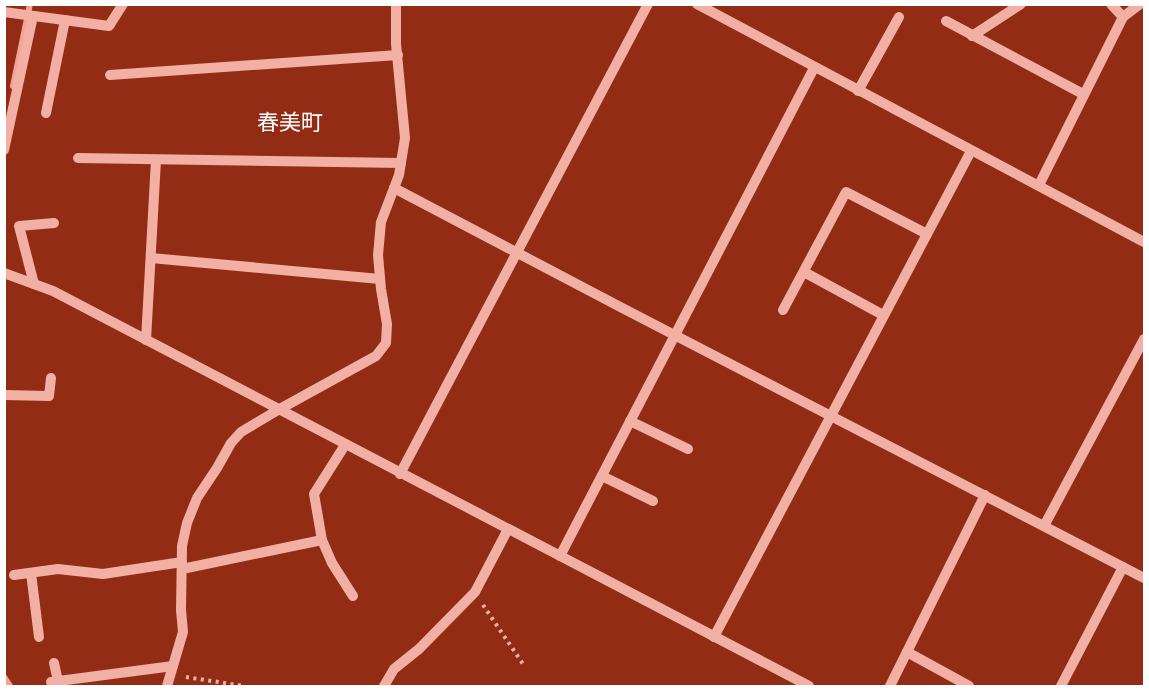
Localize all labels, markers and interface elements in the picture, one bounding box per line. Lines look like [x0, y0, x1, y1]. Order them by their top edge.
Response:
district label: 春美町 [257, 110, 323, 137]

